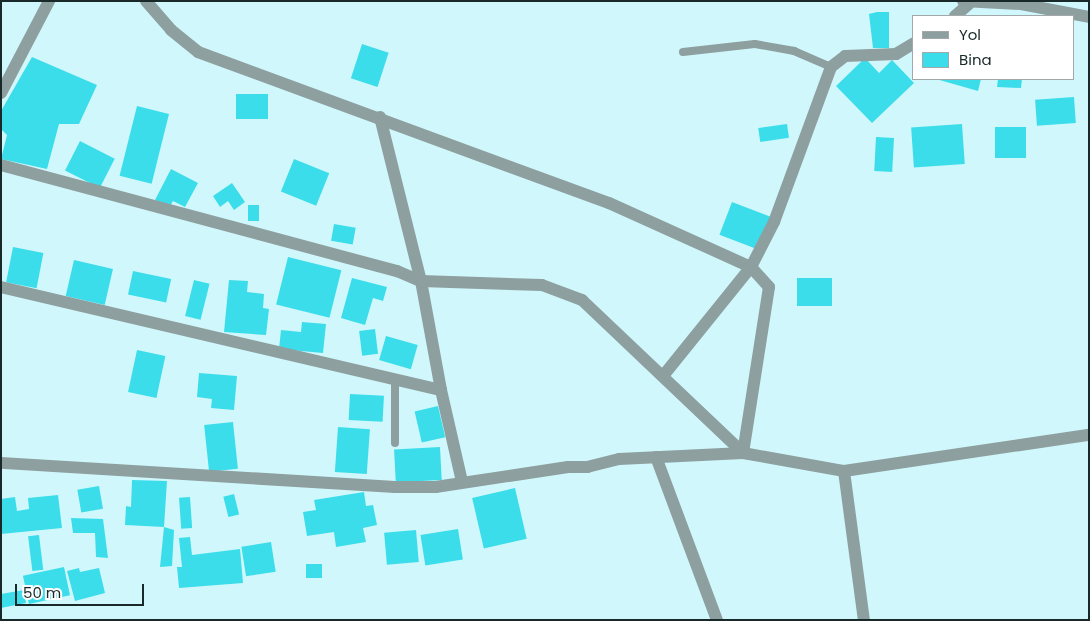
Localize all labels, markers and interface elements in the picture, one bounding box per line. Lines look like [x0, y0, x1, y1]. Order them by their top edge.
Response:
legend [912, 15, 1075, 80]
text: Yol [959, 24, 981, 45]
text: Bina [959, 49, 992, 70]
scale bar [18, 574, 146, 606]
text: 50 m [23, 582, 61, 603]

